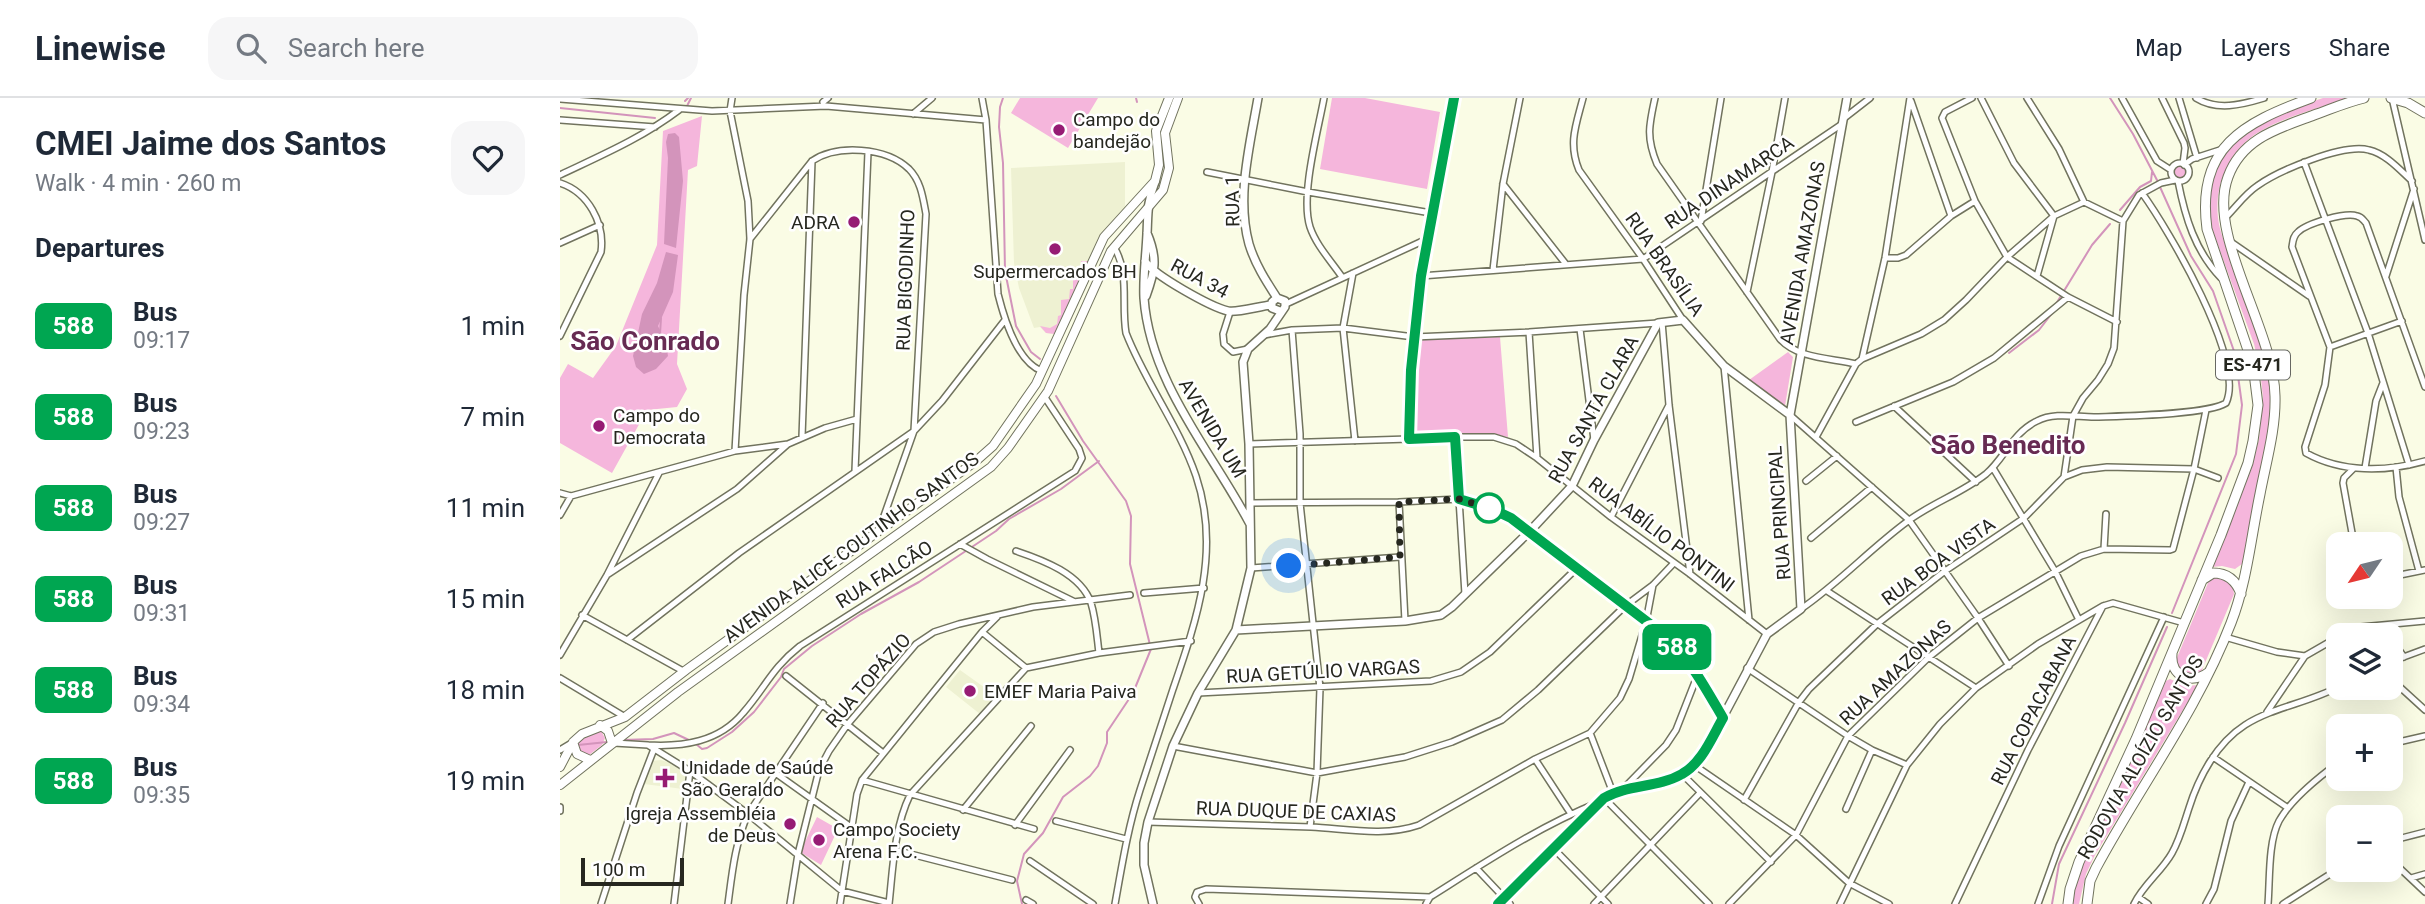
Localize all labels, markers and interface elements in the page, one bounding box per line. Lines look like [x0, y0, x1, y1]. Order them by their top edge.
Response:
search box [208, 17, 698, 80]
text: Linewise [35, 29, 166, 68]
icon: search [232, 29, 270, 67]
text: Search here [288, 33, 424, 63]
text: Map [2135, 34, 2183, 62]
text: Layers [2221, 34, 2291, 62]
text: Share [2329, 34, 2390, 62]
place label: Campo do bandejão [1073, 108, 1160, 153]
button: heart [451, 121, 525, 195]
marker: Campo do bandejão [1051, 122, 1067, 138]
text: CMEI Jaime dos Santos [35, 124, 386, 163]
street label: RUA DINAMARCA [1661, 131, 1799, 234]
street label: AVENIDA AMAZONAS [1775, 160, 1830, 347]
text: Walk · 4 min · 260 m [35, 170, 241, 197]
street label: RUA 1 [1221, 175, 1244, 227]
street label: RUA BRASÍLIA [1620, 208, 1709, 321]
street label: RUA BIGODINHO [892, 209, 919, 351]
place label: ADRA [791, 211, 841, 234]
marker: ADRA [846, 214, 862, 230]
text: Departures [35, 233, 165, 263]
marker: Supermercados BH [1047, 241, 1063, 257]
street label: RUA 34 [1167, 254, 1233, 303]
place label: Supermercados BH [973, 260, 1137, 283]
text: Bus [133, 297, 178, 327]
text: 1 min [460, 311, 525, 341]
text: 588 [53, 312, 94, 340]
district label: São Conrado [570, 326, 720, 356]
text: 09:17 [133, 327, 190, 354]
street label: RUA SANTA CLARA [1543, 331, 1644, 487]
road number: ES-471 [2216, 351, 2290, 380]
street label: AVENIDA UM [1174, 375, 1251, 482]
text: Bus [133, 388, 178, 418]
text: 7 min [460, 402, 525, 432]
text: 588 [53, 403, 94, 431]
place label: Campo do Democrata [613, 404, 706, 449]
text: 09:23 [133, 418, 190, 445]
marker: Campo do Democrata [591, 418, 607, 434]
district label: São Benedito [1931, 430, 2085, 460]
street label: RUA PRINCIPAL [1763, 445, 1796, 581]
street label: AVENIDA ALICE COUTINHO SANTOS [719, 447, 983, 648]
street label: RUA ABÍLIO PONTINI [1584, 472, 1739, 597]
text: Bus [133, 479, 178, 509]
text: 11 min [446, 493, 525, 523]
unlabelled marker [1474, 493, 1504, 523]
text: 588 [53, 494, 94, 522]
text: 09:27 [133, 509, 190, 536]
street label: RUA BOA VISTA [1877, 512, 2000, 610]
north arrow [2326, 532, 2403, 609]
map controls [2326, 532, 2403, 882]
street label: RUA FALCÃO [832, 536, 937, 613]
your location [1271, 548, 1306, 583]
text: Bus [133, 570, 178, 600]
text: 15 min [446, 584, 525, 614]
text: 588 [53, 585, 94, 613]
text: 09:31 [133, 600, 190, 627]
street label: RUA AMAZONAS [1835, 615, 1956, 730]
button: layers [2326, 623, 2403, 700]
line badge: 588 [1637, 624, 1717, 670]
street label: RUA TOPÁZIO [821, 628, 916, 732]
street label: RUA COPACABANA [1986, 631, 2081, 789]
text: 588 [1656, 633, 1698, 661]
street label: RODOVIA ALOÍZIO SANTOS [2073, 651, 2208, 863]
street label: RUA GETÚLIO VARGAS [1226, 655, 1420, 688]
text: Bus [133, 661, 178, 691]
text: 18 min [446, 675, 525, 705]
text: 588 [53, 676, 94, 704]
place label: EMEF Maria Paiva [984, 680, 1137, 703]
marker: EMEF Maria Paiva [962, 683, 978, 699]
text: 09:34 [133, 691, 190, 718]
button: + [2326, 714, 2403, 791]
text: Bus [133, 752, 178, 782]
place label: Unidade de Saúde São Geraldo [681, 756, 833, 801]
text: 19 min [446, 766, 525, 796]
text: 588 [53, 767, 94, 795]
marker: Unidade de Saúde São Geraldo [655, 768, 675, 788]
text: 09:35 [133, 782, 190, 809]
street label: RUA DUQUE DE CAXIAS [1195, 797, 1396, 826]
place label: Igreja Assembléia de Deus [625, 802, 776, 847]
button: − [2326, 805, 2403, 882]
marker: Igreja Assembléia de Deus [782, 816, 798, 832]
place label: Campo Society Arena F.C. [833, 818, 961, 863]
marker: Campo Society Arena F.C. [811, 832, 827, 848]
scale bar [581, 855, 684, 887]
text: 100 m [592, 858, 645, 881]

